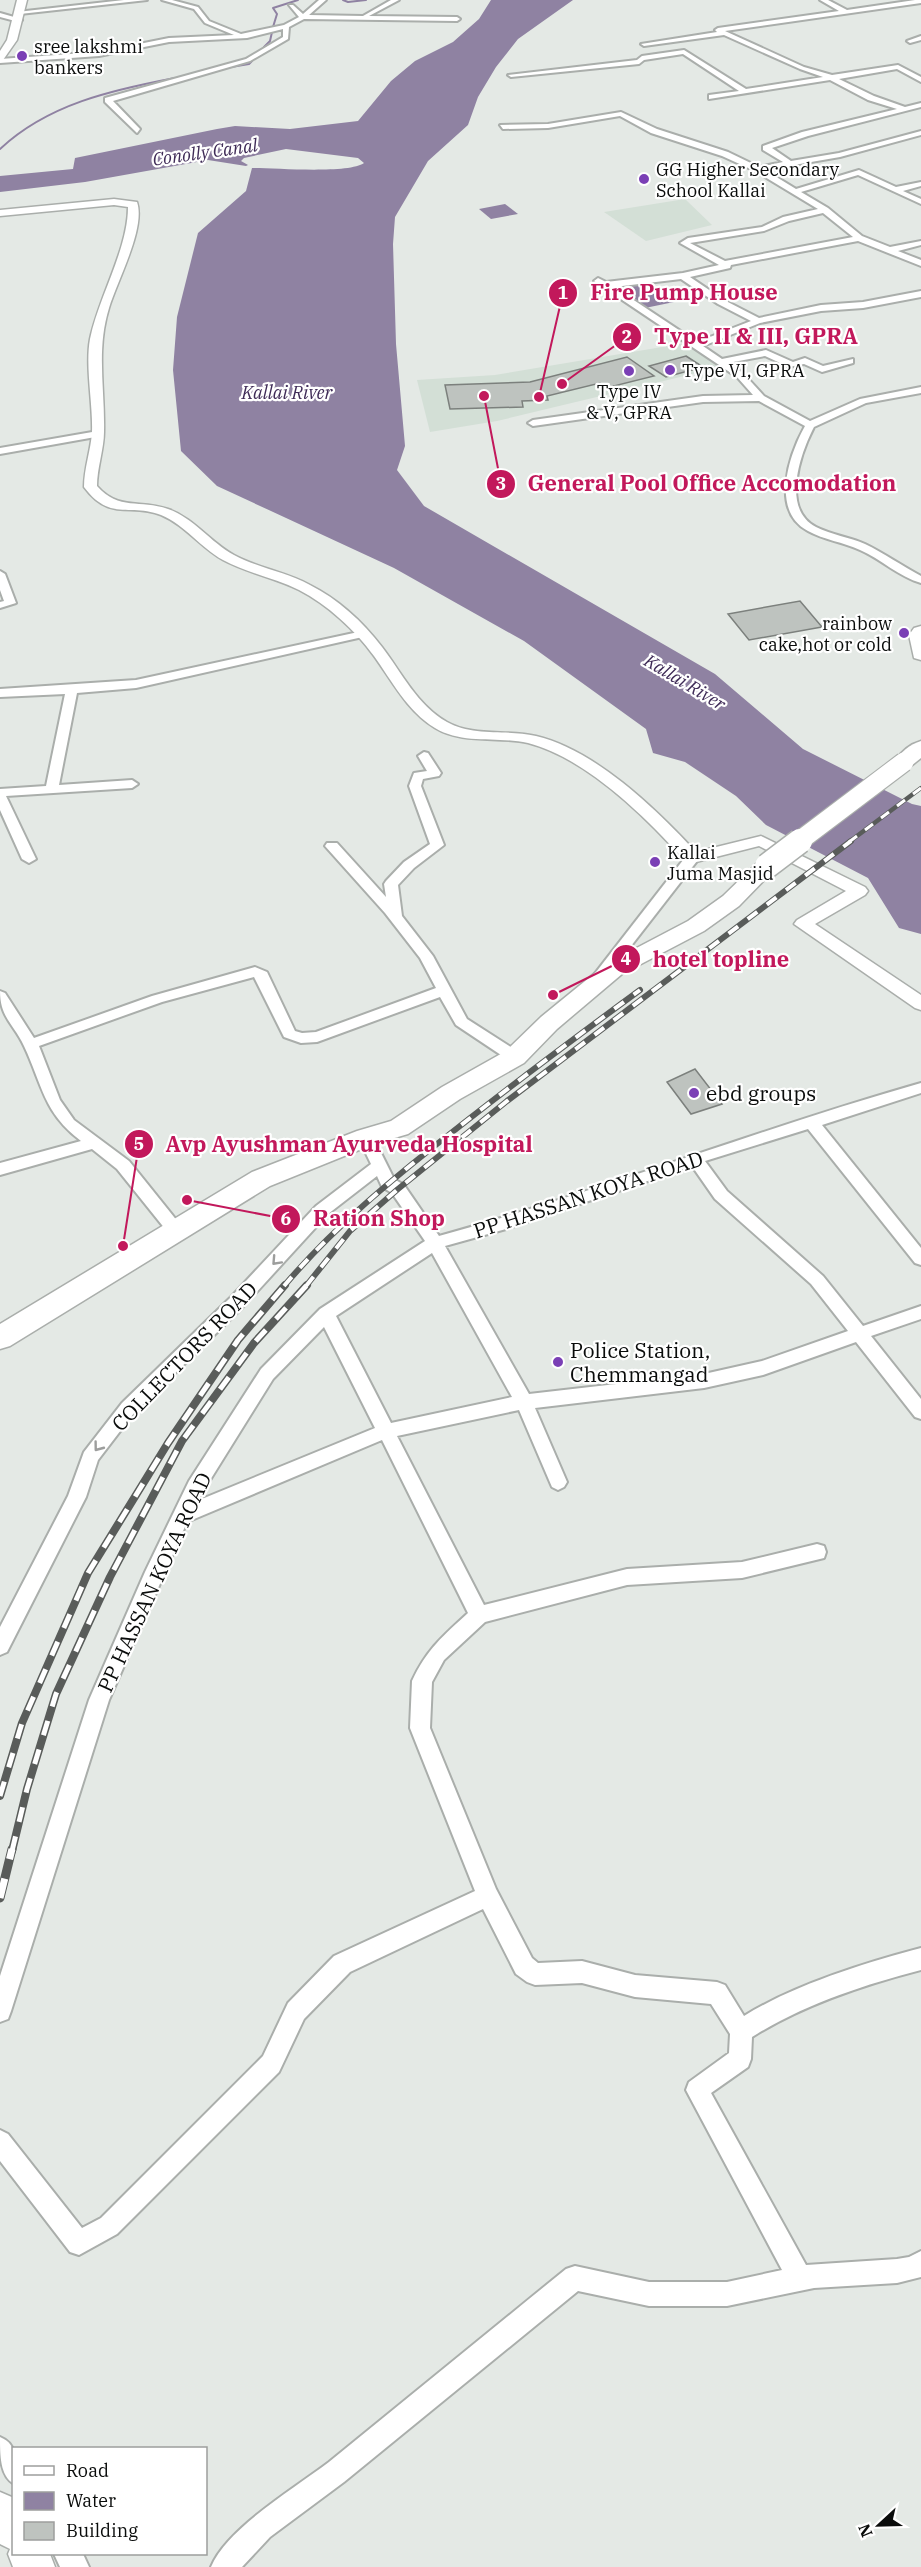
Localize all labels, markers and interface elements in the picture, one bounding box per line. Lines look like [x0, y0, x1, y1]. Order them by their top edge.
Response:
place label: sree lakshmi bankers [34, 35, 143, 79]
marker: sree lakshmi bankers [15, 49, 29, 63]
water label: Conolly Canal [151, 133, 260, 171]
place label: GG Higher Secondary School Kallai [656, 158, 839, 202]
marker: GG Higher Secondary School Kallai [637, 172, 651, 186]
callout: Fire Pump House [548, 273, 789, 313]
text: Fire Pump House [590, 277, 778, 306]
text: 1 [558, 281, 569, 304]
callout: Type II & III, GPRA [612, 317, 870, 357]
text: Type II & III, GPRA [654, 321, 859, 350]
text: 2 [622, 325, 632, 348]
place label: Type VI, GPRA [682, 359, 805, 382]
marker: Type VI, GPRA [663, 363, 677, 377]
marker: Type IV & V, GPRA [622, 364, 636, 378]
place label: Type IV & V, GPRA [586, 380, 672, 424]
water label: Kallai River [241, 381, 334, 404]
callout: General Pool Office Accomodation [486, 464, 908, 504]
text: General Pool Office Accomodation [528, 468, 896, 497]
text: 3 [496, 472, 506, 495]
place label: rainbow cake,hot or cold [759, 612, 892, 656]
marker: rainbow cake,hot or cold [897, 626, 911, 640]
water label: Kallai River [639, 648, 731, 716]
place label: Kallai Juma Masjid [667, 841, 774, 885]
marker: Kallai Juma Masjid [648, 855, 662, 869]
callout: hotel topline [611, 939, 801, 979]
text: hotel topline [653, 944, 789, 973]
text: 4 [621, 947, 632, 970]
place label: ebd groups [706, 1079, 816, 1107]
marker: ebd groups [687, 1086, 701, 1100]
callout: Avp Ayushman Ayurveda Hospital [124, 1124, 545, 1164]
text: Avp Ayushman Ayurveda Hospital [165, 1129, 533, 1158]
text: 5 [134, 1132, 144, 1155]
street label: PP HASSAN KOYA ROAD [470, 1144, 706, 1244]
callout: Ration Shop [271, 1199, 457, 1239]
text: Ration Shop [313, 1203, 445, 1232]
text: 6 [281, 1207, 292, 1230]
one-way arrow [272, 1254, 283, 1264]
street label: COLLECTORS ROAD [105, 1275, 263, 1437]
place label: Police Station, Chemmangad [570, 1336, 710, 1388]
marker: Police Station, Chemmangad [551, 1355, 565, 1369]
one-way arrow [94, 1440, 105, 1451]
street label: PP HASSAN KOYA ROAD [91, 1467, 217, 1697]
legend [12, 2447, 207, 2555]
text: Road [66, 2459, 109, 2482]
text: Water [66, 2489, 116, 2512]
north arrow [849, 2495, 909, 2555]
text: Building [66, 2519, 138, 2542]
text: N [853, 2521, 877, 2540]

